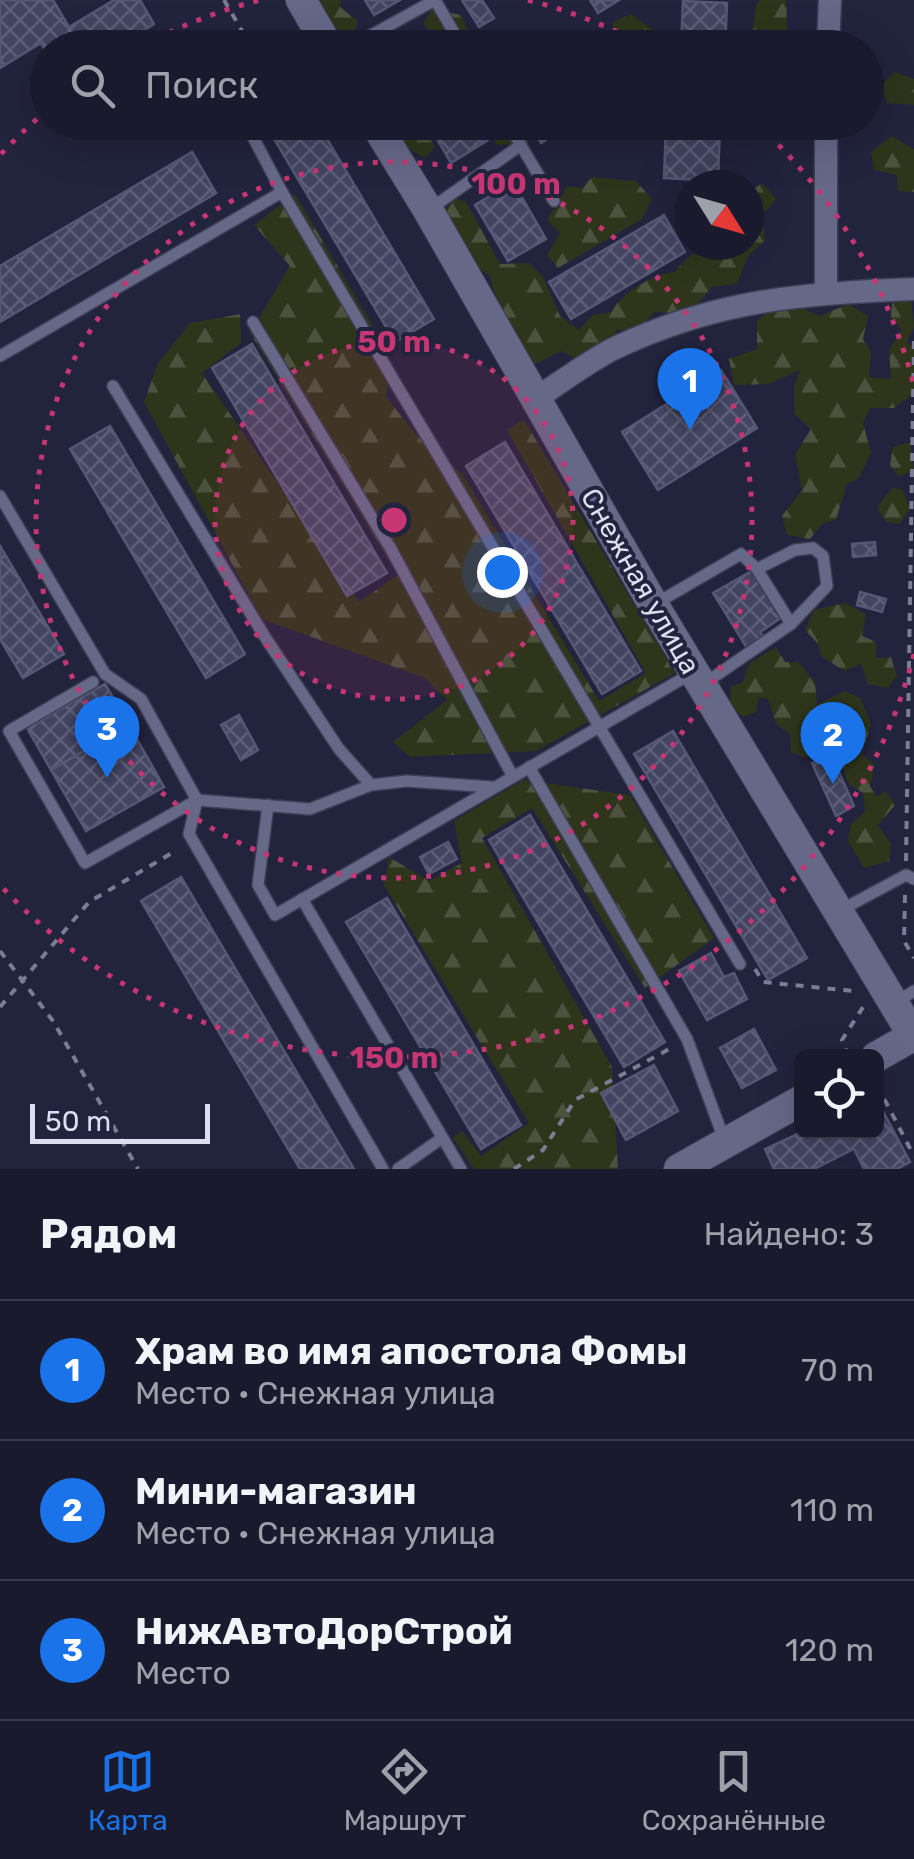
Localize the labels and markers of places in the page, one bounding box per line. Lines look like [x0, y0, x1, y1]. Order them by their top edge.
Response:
pin: 1 [658, 348, 722, 430]
centre of rings [376, 502, 412, 538]
pin: 3 [74, 696, 140, 778]
pin: 2 [800, 702, 866, 784]

